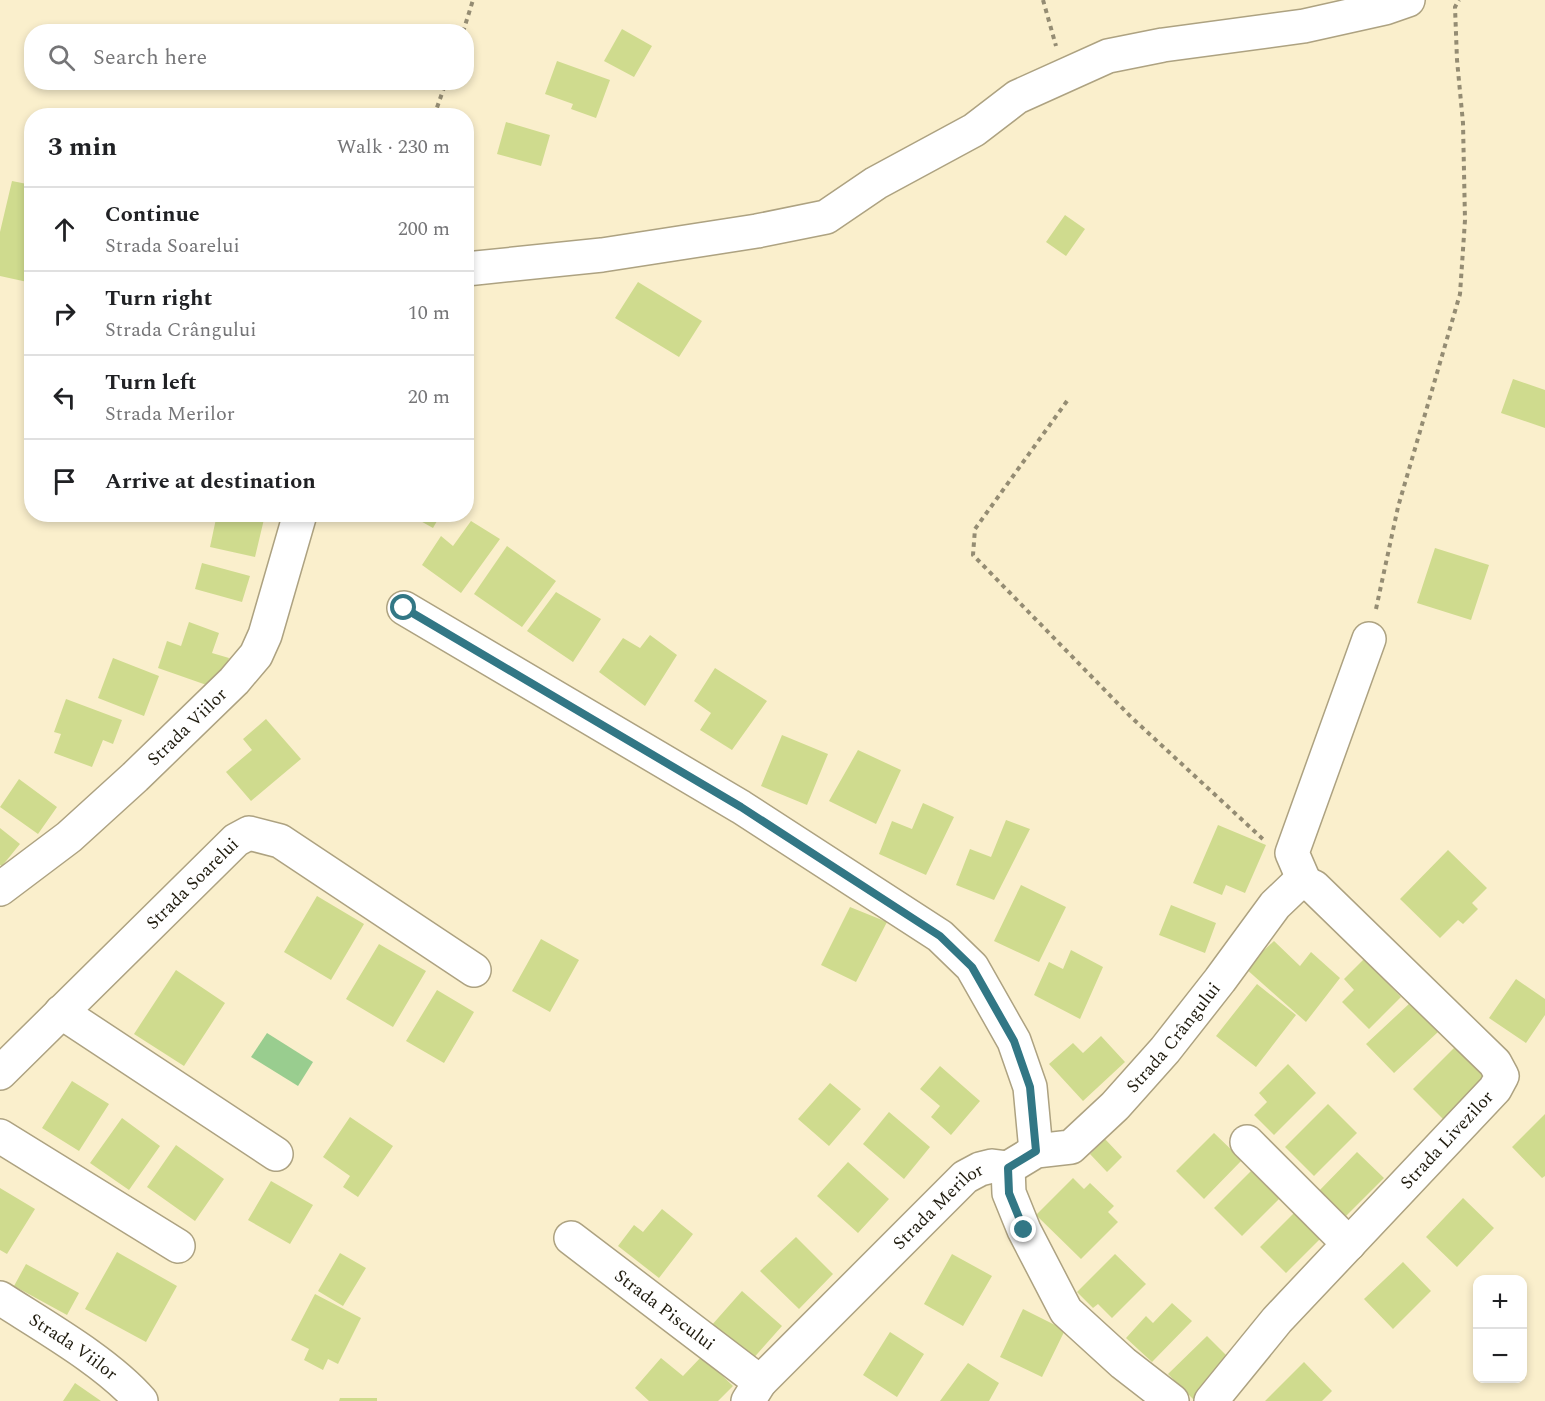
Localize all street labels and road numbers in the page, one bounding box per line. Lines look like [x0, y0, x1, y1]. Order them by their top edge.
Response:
street label: Strada Viilor [141, 681, 233, 772]
street label: Strada Soarelui [139, 831, 245, 936]
street label: Strada Crângului [1119, 976, 1227, 1099]
street label: Strada Livezilor [1394, 1084, 1500, 1196]
street label: Strada Merilor [886, 1156, 988, 1256]
street label: Strada Piscului [609, 1262, 721, 1357]
street label: Strada Viilor [24, 1306, 124, 1387]

